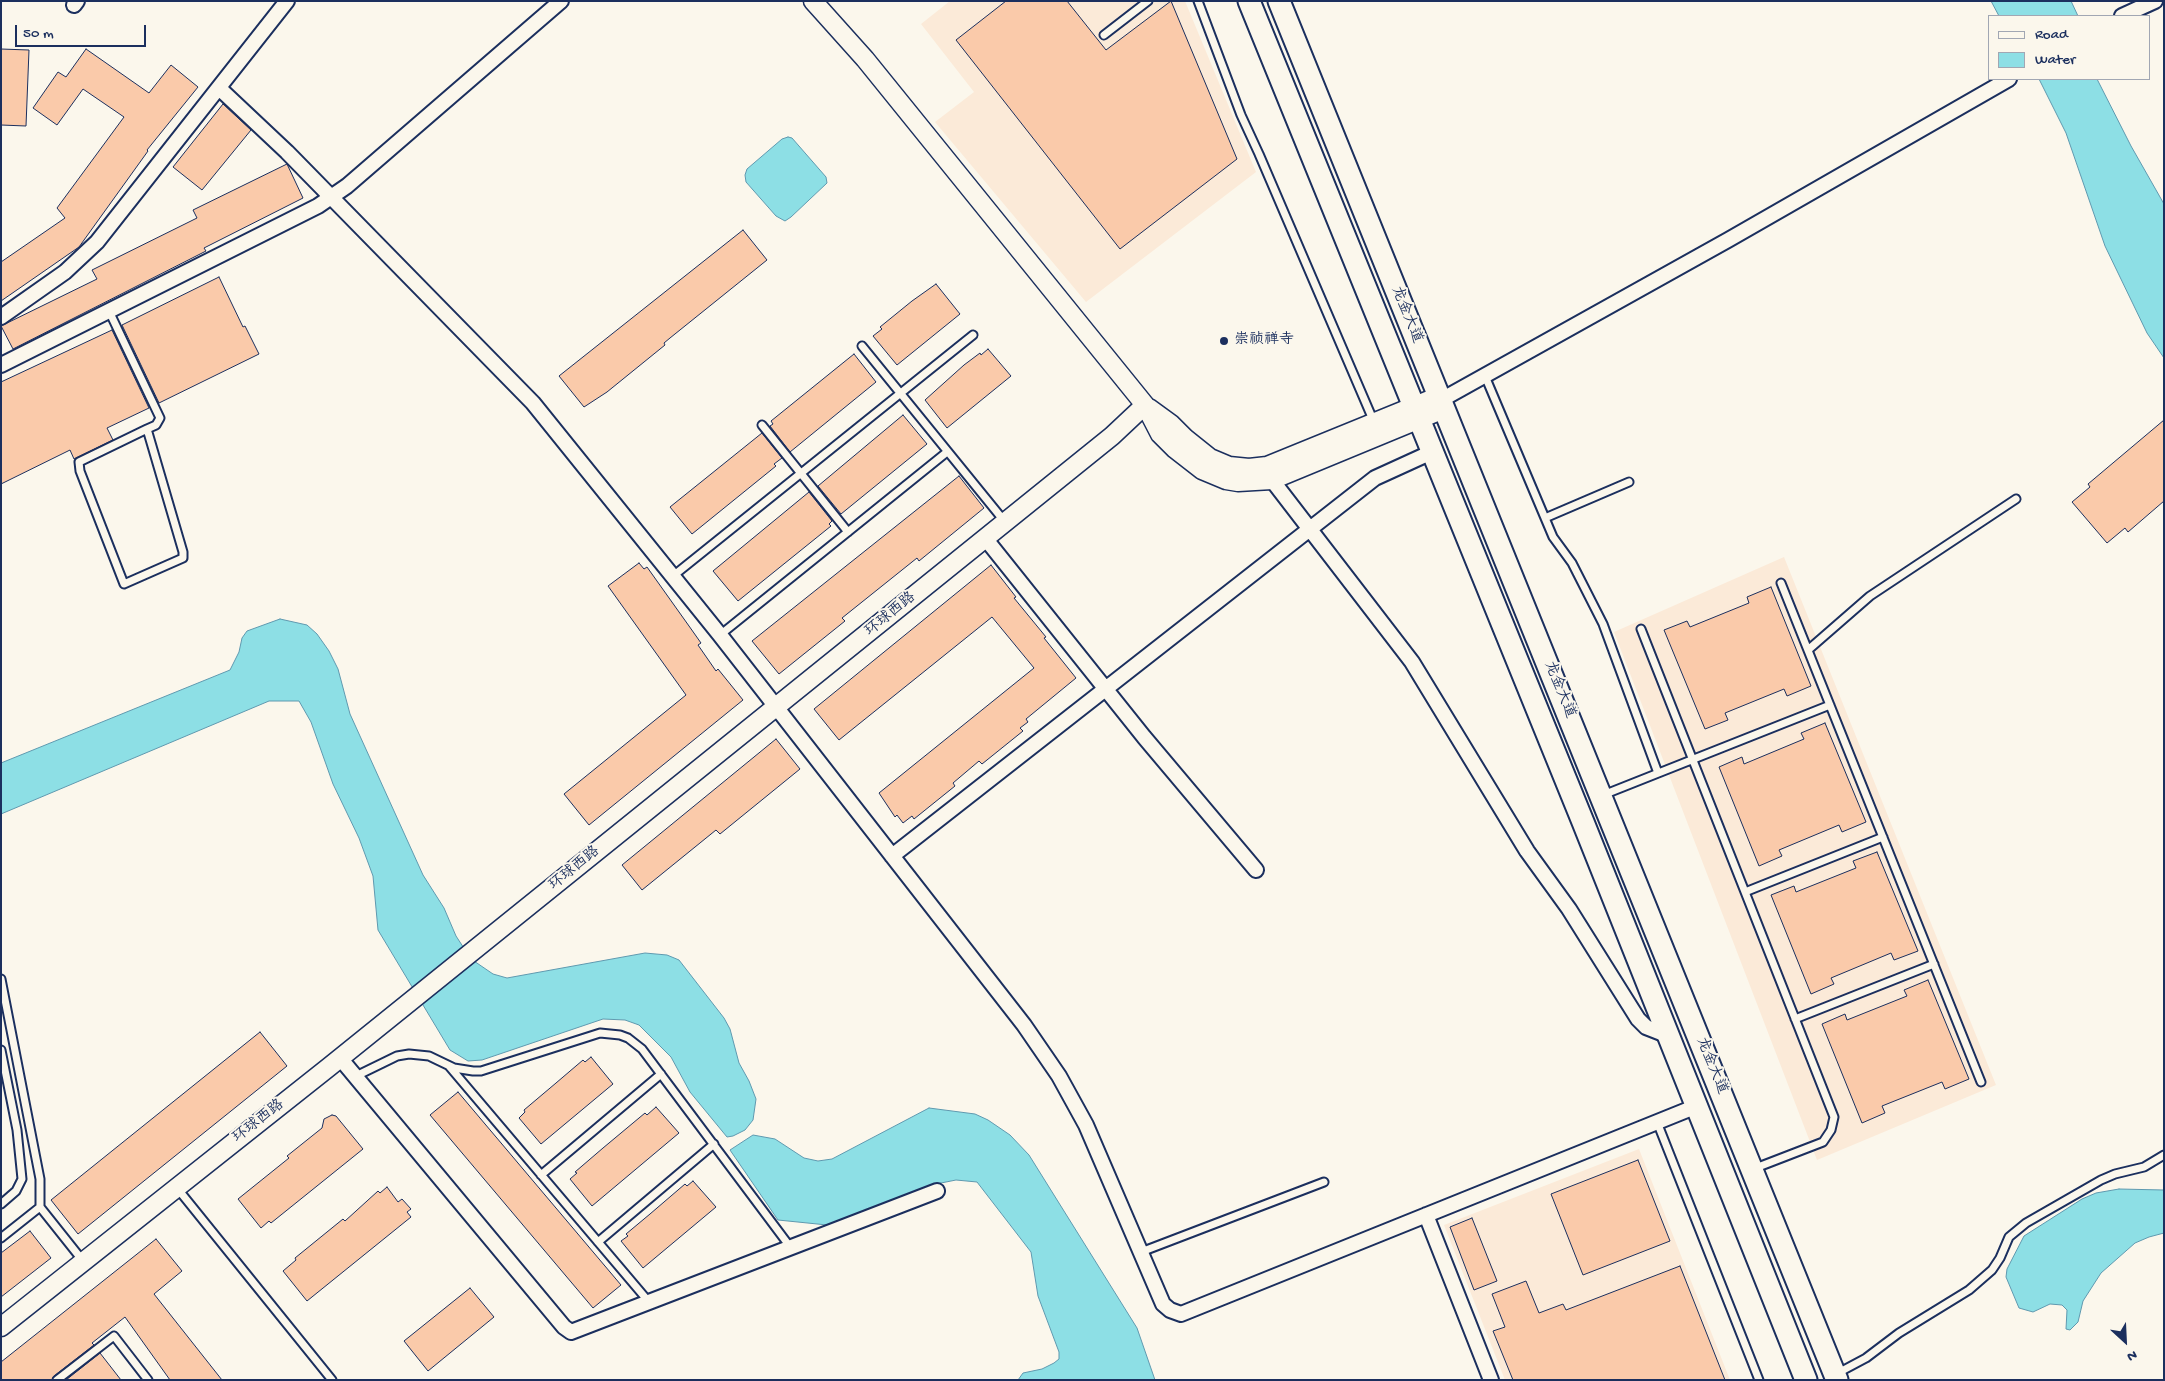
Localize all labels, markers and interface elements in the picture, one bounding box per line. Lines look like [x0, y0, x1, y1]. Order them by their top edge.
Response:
scale bar [18, 15, 149, 47]
legend [1988, 15, 2150, 80]
text: 50 m [23, 25, 54, 43]
text: Road [2035, 26, 2068, 44]
text: Water [2035, 51, 2075, 69]
street label: 龙金大道 [1386, 284, 1426, 346]
place label: 崇祯禅寺 [1234, 332, 1294, 350]
marker: 崇祯禅寺 [1218, 335, 1230, 347]
street label: 环球西路 [862, 589, 920, 641]
street label: 龙金大道 [1539, 659, 1579, 721]
street label: 环球西路 [546, 843, 604, 895]
street label: 龙金大道 [1691, 1035, 1731, 1097]
street label: 环球西路 [230, 1096, 288, 1148]
north arrow [2100, 1316, 2150, 1366]
text: N [2124, 1345, 2139, 1365]

